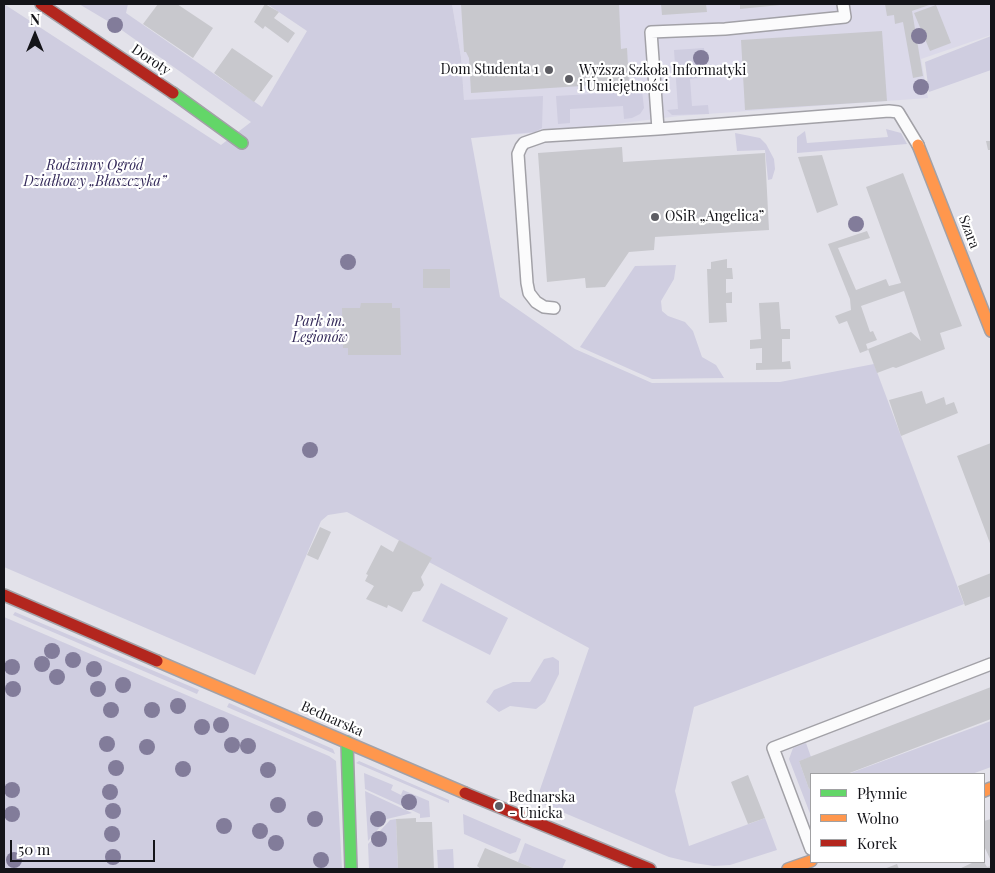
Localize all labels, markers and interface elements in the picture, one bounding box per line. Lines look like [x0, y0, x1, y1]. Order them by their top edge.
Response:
north arrow [10, 10, 60, 60]
text: N [30, 10, 40, 29]
street label: Doroty [128, 41, 174, 79]
place label: Dom Studenta 1 [440, 62, 539, 78]
place label: Wyższa Szkoła Informatyki i Umiejętności [579, 63, 746, 95]
marker: Dom Studenta 1 [543, 64, 555, 76]
marker: Wyższa Szkoła Informatyki i Umiejętności [563, 73, 575, 85]
park label: Rodzinny Ogród Działkowy „Błaszczyka” [23, 158, 167, 190]
place label: OSiR „Angelica” [665, 209, 764, 225]
marker: OSiR „Angelica” [649, 211, 661, 223]
street label: Szara [955, 213, 983, 251]
park label: Park im. Legionów [292, 314, 348, 347]
street label: Bednarska [298, 698, 366, 740]
legend [810, 773, 985, 863]
text: Płynnie [857, 783, 907, 803]
place label: Bednarska - Unicka [509, 790, 575, 822]
marker: Bednarska - Unicka [493, 800, 505, 812]
text: Wolno [857, 808, 899, 828]
scale bar [12, 830, 158, 862]
text: Korek [857, 833, 897, 853]
text: 50 m [18, 839, 50, 859]

